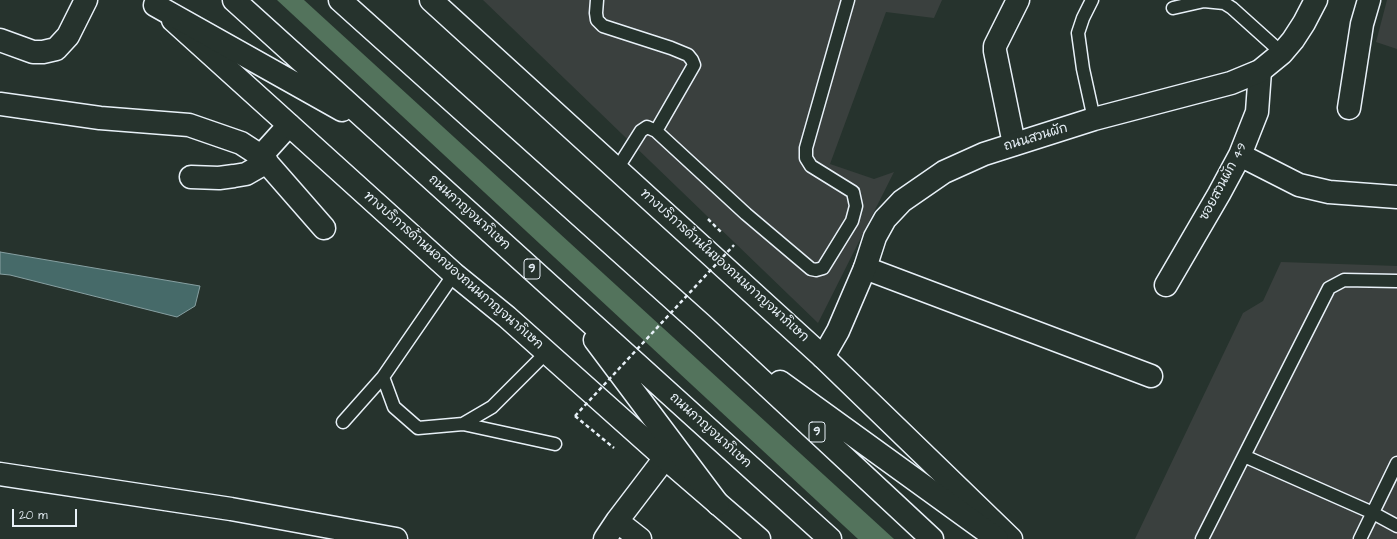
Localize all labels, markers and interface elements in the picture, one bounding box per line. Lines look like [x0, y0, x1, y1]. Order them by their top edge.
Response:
street label: ถนนสวนผัก [1002, 121, 1070, 155]
street label: ซอยสวนผัก 49 [1197, 140, 1251, 224]
street label: ถนนกาญจนาภิเษก [425, 172, 513, 254]
street label: ทางบริการด้านในของถนนกาญจนาภิเษก [636, 186, 812, 346]
street label: ทางบริการด้านนอกของถนนกาญจนาภิเษก [360, 189, 546, 353]
road number: 9 [524, 259, 540, 279]
street label: ถนนกาญจนาภิเษก [666, 390, 754, 472]
road number: 9 [809, 422, 825, 442]
scale bar [14, 501, 79, 527]
text: 20 m [19, 507, 48, 524]

